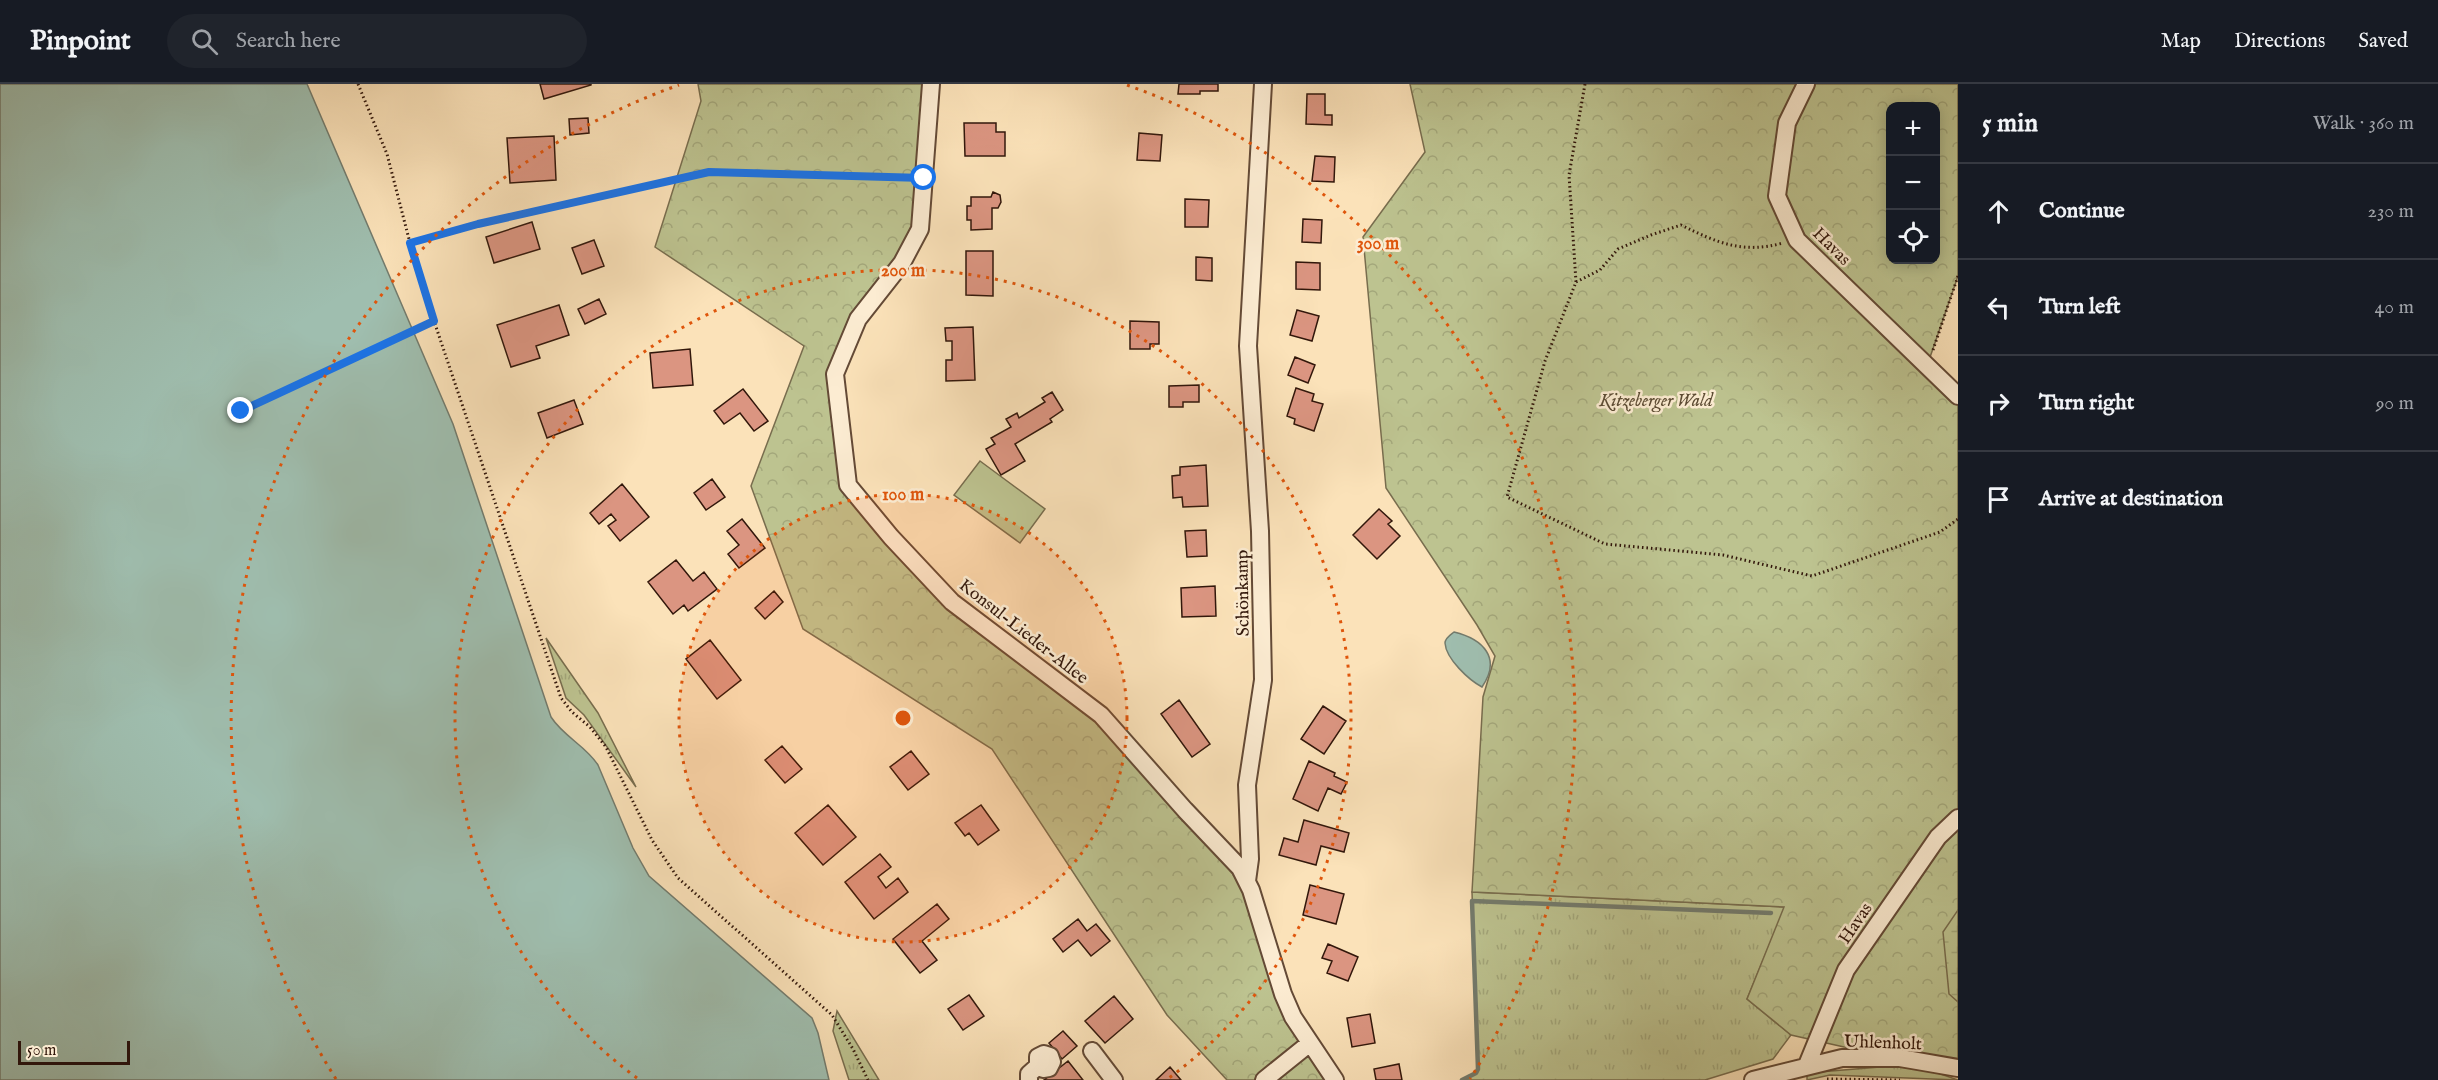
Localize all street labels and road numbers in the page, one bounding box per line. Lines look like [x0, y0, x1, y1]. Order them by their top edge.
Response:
street label: Havas [1807, 223, 1855, 271]
street label: Schönkamp [1231, 549, 1256, 637]
street label: Konsul-Lieder-Allee [954, 574, 1092, 690]
street label: Havas [1834, 899, 1878, 949]
street label: Uhlenholt [1844, 1031, 1922, 1056]

